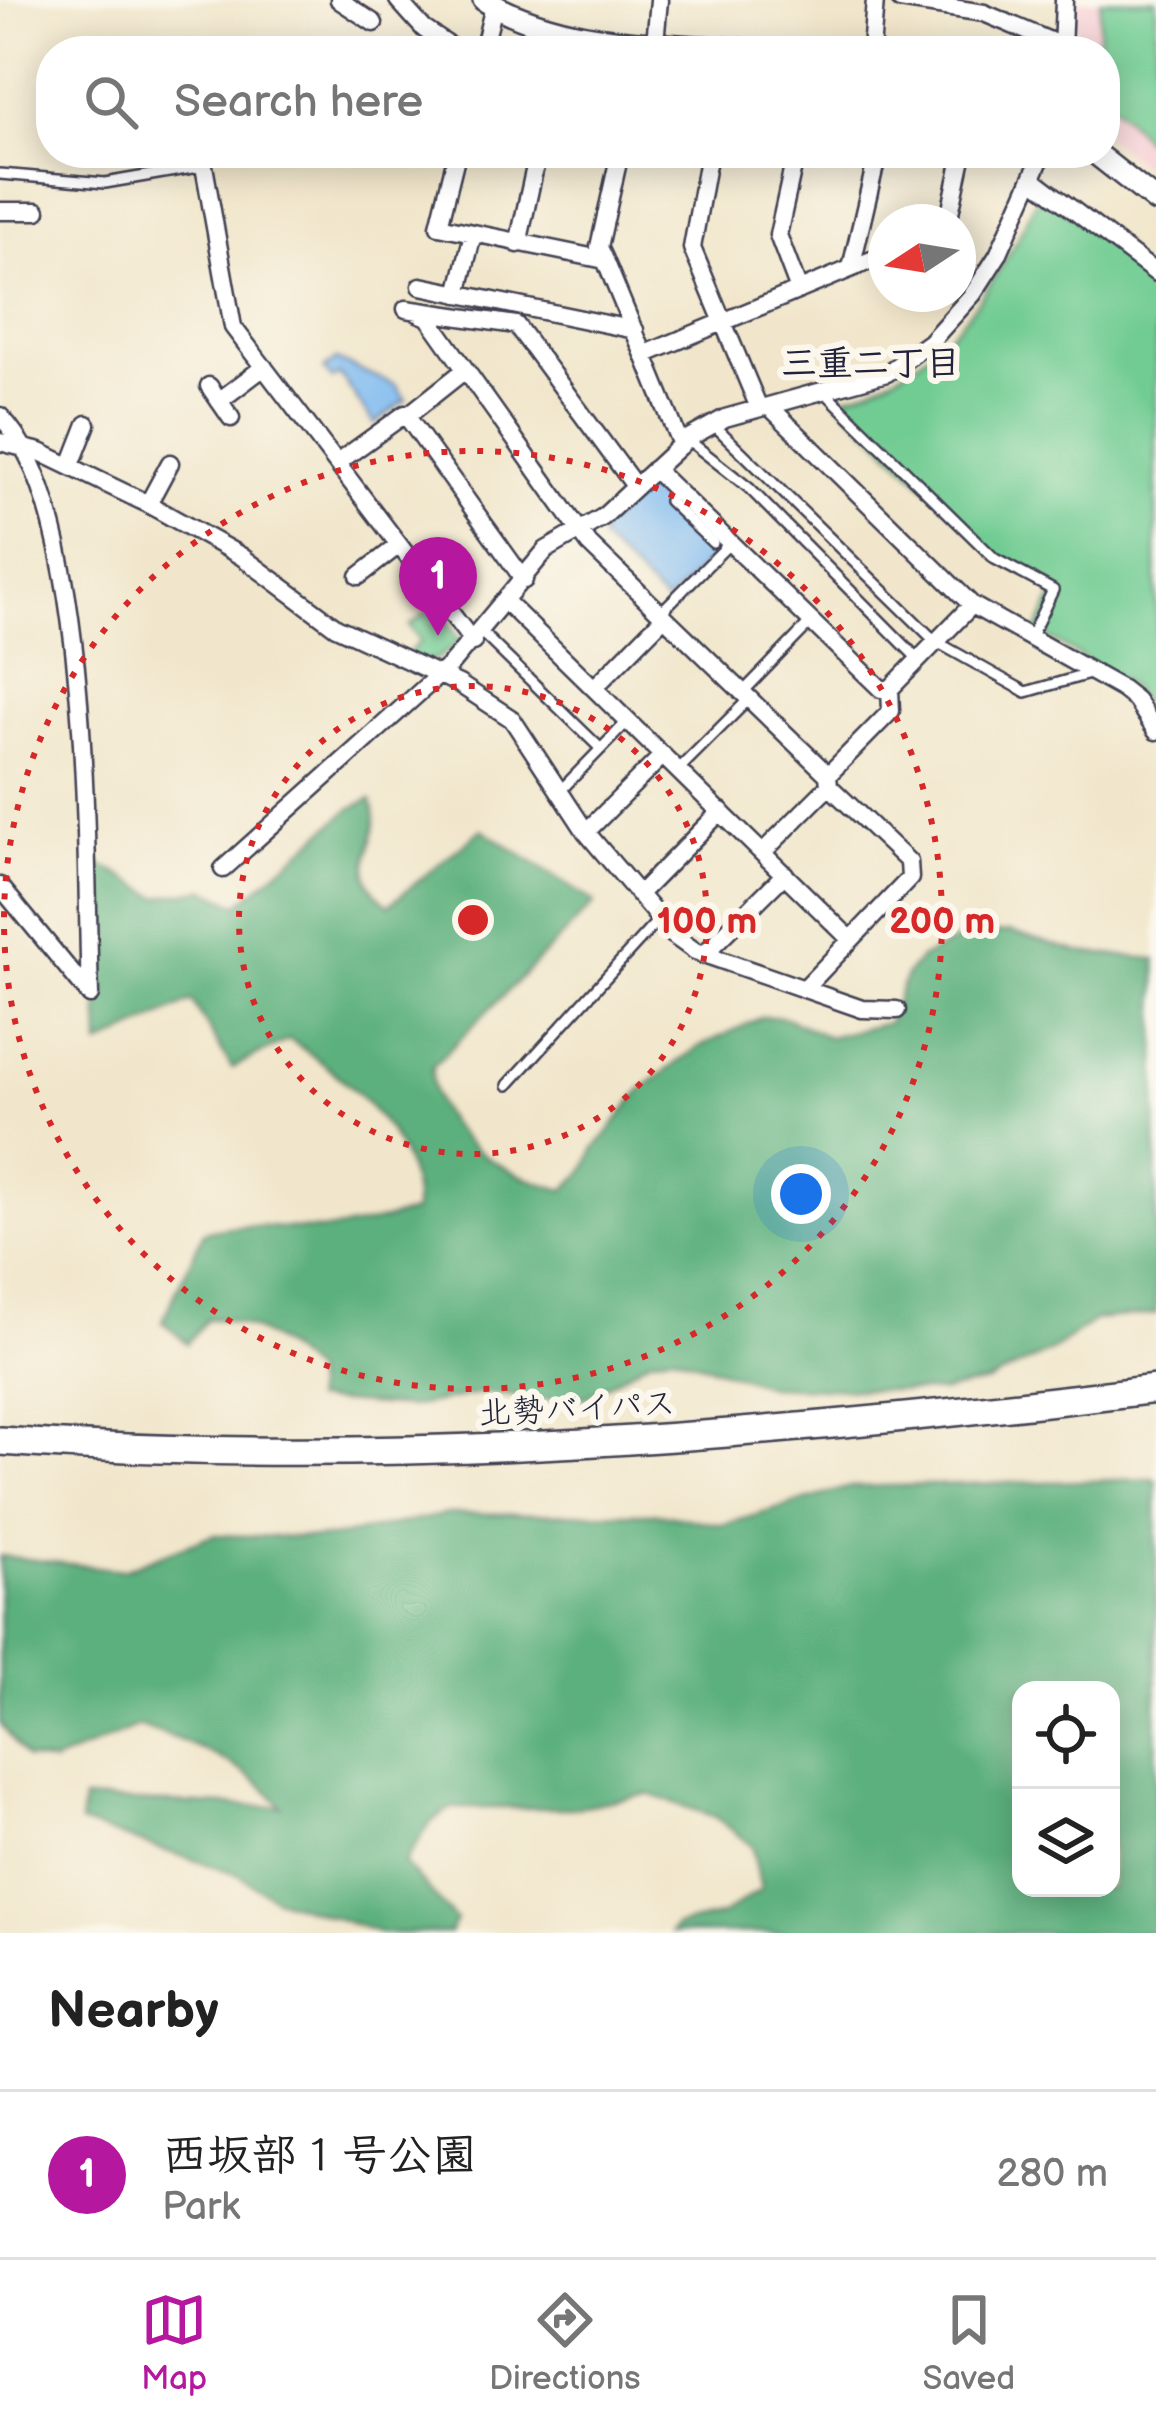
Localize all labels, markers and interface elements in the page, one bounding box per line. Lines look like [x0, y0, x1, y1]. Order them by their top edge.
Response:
search box [36, 36, 1120, 168]
icon: search [78, 69, 144, 135]
text: Search here [174, 75, 423, 130]
north arrow [868, 204, 976, 312]
district label: 三重二丁目 [781, 343, 961, 386]
pin: 1 [399, 537, 477, 636]
centre of rings [452, 899, 494, 941]
text: 100 m [657, 901, 757, 944]
text: 200 m [889, 901, 995, 944]
your location [771, 1164, 831, 1224]
street label: 北勢バイパス [478, 1384, 677, 1434]
map controls [1012, 1681, 1120, 1897]
button: locate [1012, 1681, 1120, 1789]
button: layers [1012, 1789, 1120, 1897]
text: Nearby [48, 1981, 219, 2042]
text: 西坂部１号公園 [162, 2129, 477, 2184]
text: 1 [79, 2151, 95, 2198]
text: 280 m [997, 2151, 1108, 2198]
text: Park [162, 2184, 240, 2231]
tab: Map [141, 2287, 207, 2399]
tab: Directions [489, 2287, 641, 2399]
tab: Saved [922, 2287, 1015, 2399]

